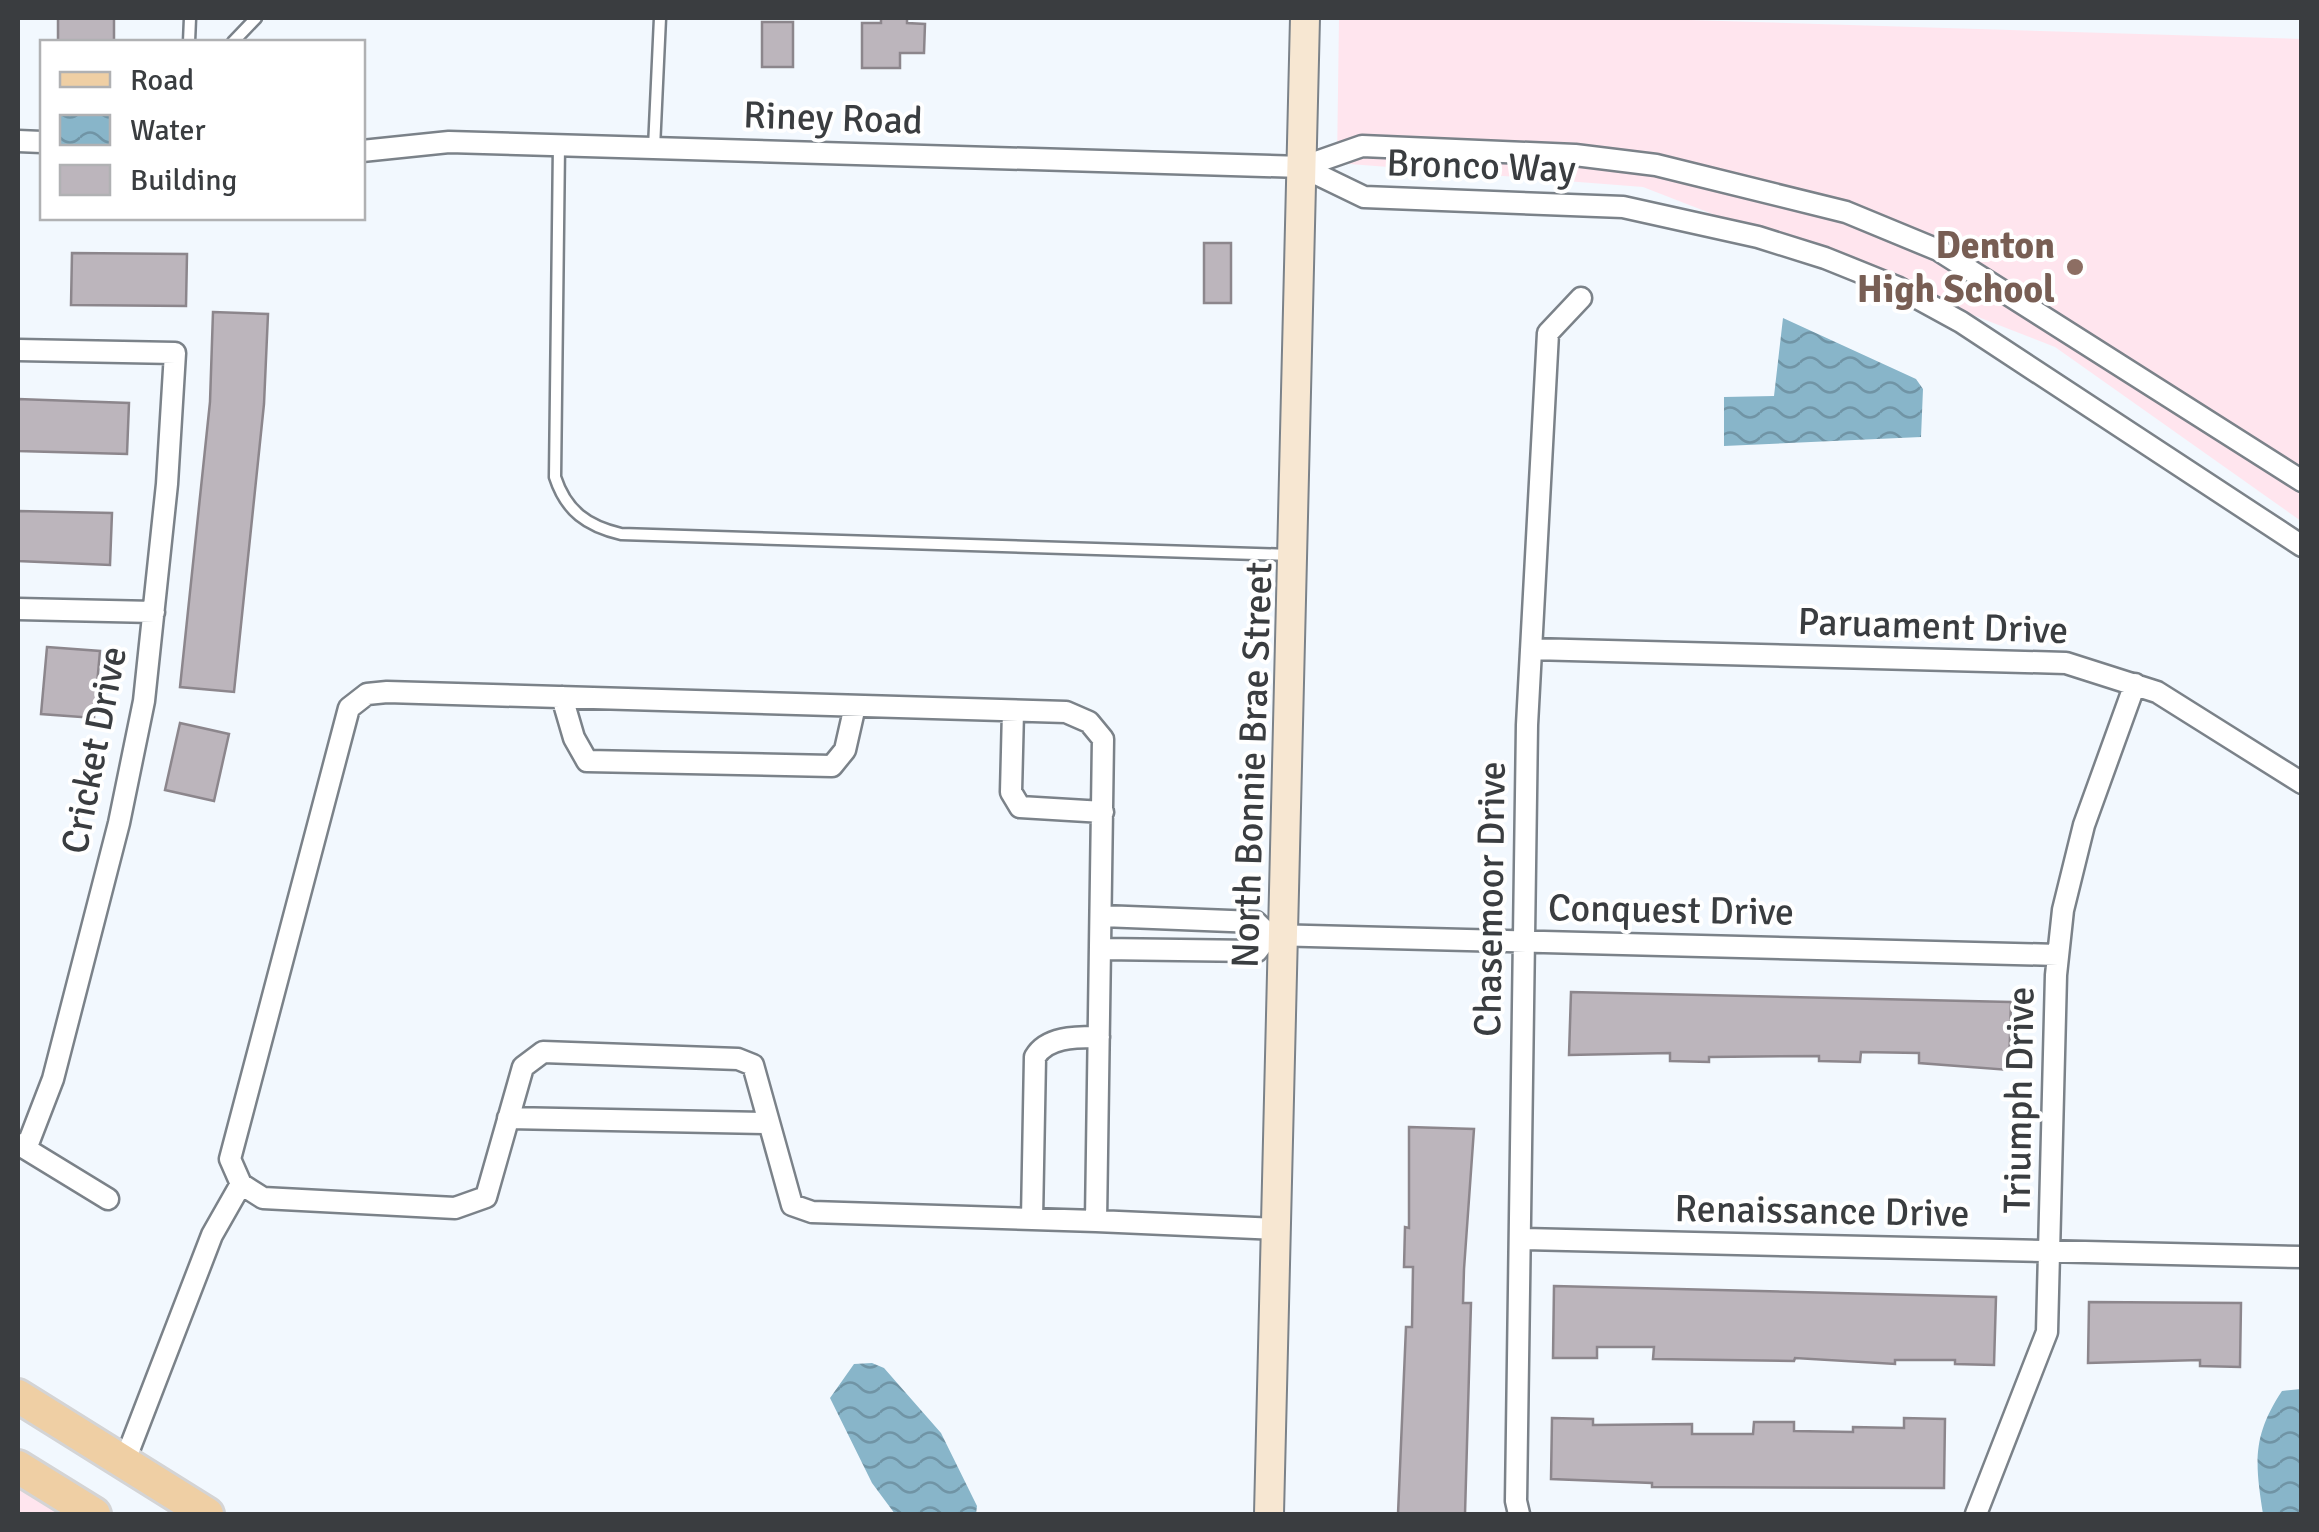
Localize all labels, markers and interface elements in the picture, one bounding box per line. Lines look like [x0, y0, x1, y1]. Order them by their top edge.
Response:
legend [40, 40, 365, 220]
text: Road [130, 62, 194, 99]
street label: Riney Road [742, 91, 924, 145]
text: Water [130, 112, 206, 149]
street label: Bronco Way [1386, 139, 1577, 193]
text: Building [130, 162, 237, 199]
place label: Denton High School [1857, 222, 2055, 313]
marker: Denton High School [2064, 256, 2086, 278]
street label: North Bonnie Brae Street [1221, 561, 1283, 969]
street label: Paruament Drive [1797, 598, 2069, 654]
street label: Cricket Drive [51, 643, 137, 857]
street label: Chasemoor Drive [1464, 761, 1516, 1037]
street label: Conquest Drive [1547, 884, 1795, 936]
street label: Triumph Drive [1994, 986, 2044, 1214]
street label: Renaissance Drive [1674, 1185, 1970, 1237]

